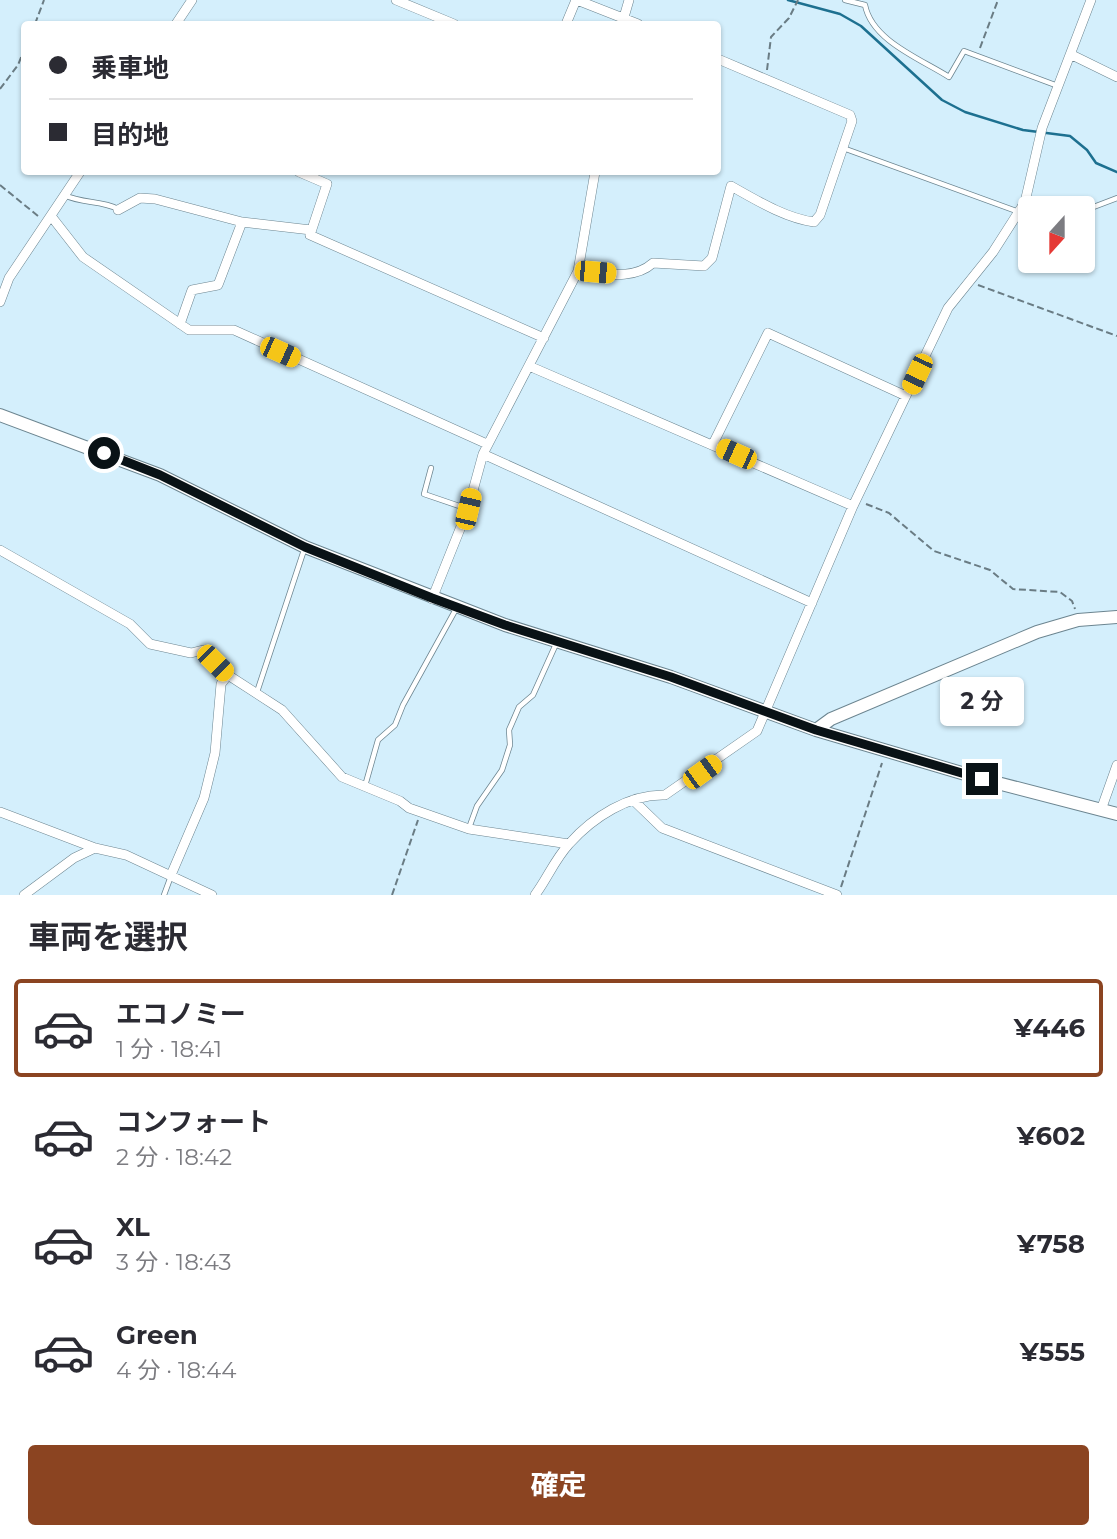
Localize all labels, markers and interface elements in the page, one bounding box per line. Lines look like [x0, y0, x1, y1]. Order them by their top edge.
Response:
text: 乗車地 [91, 52, 169, 84]
text: 目的地 [91, 119, 169, 151]
north arrow [1018, 196, 1096, 273]
map controls [1018, 196, 1095, 273]
car [574, 260, 617, 284]
car [257, 334, 304, 370]
car [899, 351, 936, 397]
car [713, 436, 760, 472]
route start [88, 437, 120, 469]
car [454, 486, 483, 532]
car [193, 641, 238, 685]
callout: 2 分 [940, 678, 1024, 726]
text: 2 分 [960, 687, 1004, 715]
car [679, 751, 726, 793]
route end [966, 763, 998, 795]
text: 車両を選択 [28, 917, 188, 956]
icon: car [32, 997, 95, 1060]
text: エコノミー [116, 998, 246, 1030]
text: ¥446 [1014, 1012, 1085, 1044]
text: 1 分 · 18:41 [116, 1035, 222, 1063]
icon: car [32, 1105, 95, 1168]
text: コンフォート [116, 1106, 271, 1138]
text: ¥602 [1017, 1120, 1085, 1152]
text: 2 分 · 18:42 [116, 1143, 232, 1171]
text: XL [116, 1211, 150, 1243]
icon: car [32, 1213, 95, 1276]
text: ¥758 [1017, 1228, 1085, 1260]
text: 3 分 · 18:43 [116, 1248, 232, 1276]
text: Green [116, 1319, 198, 1351]
icon: car [32, 1321, 95, 1384]
text: ¥555 [1020, 1336, 1085, 1368]
text: 4 分 · 18:44 [116, 1356, 236, 1384]
button: 確定 [28, 1445, 1089, 1525]

